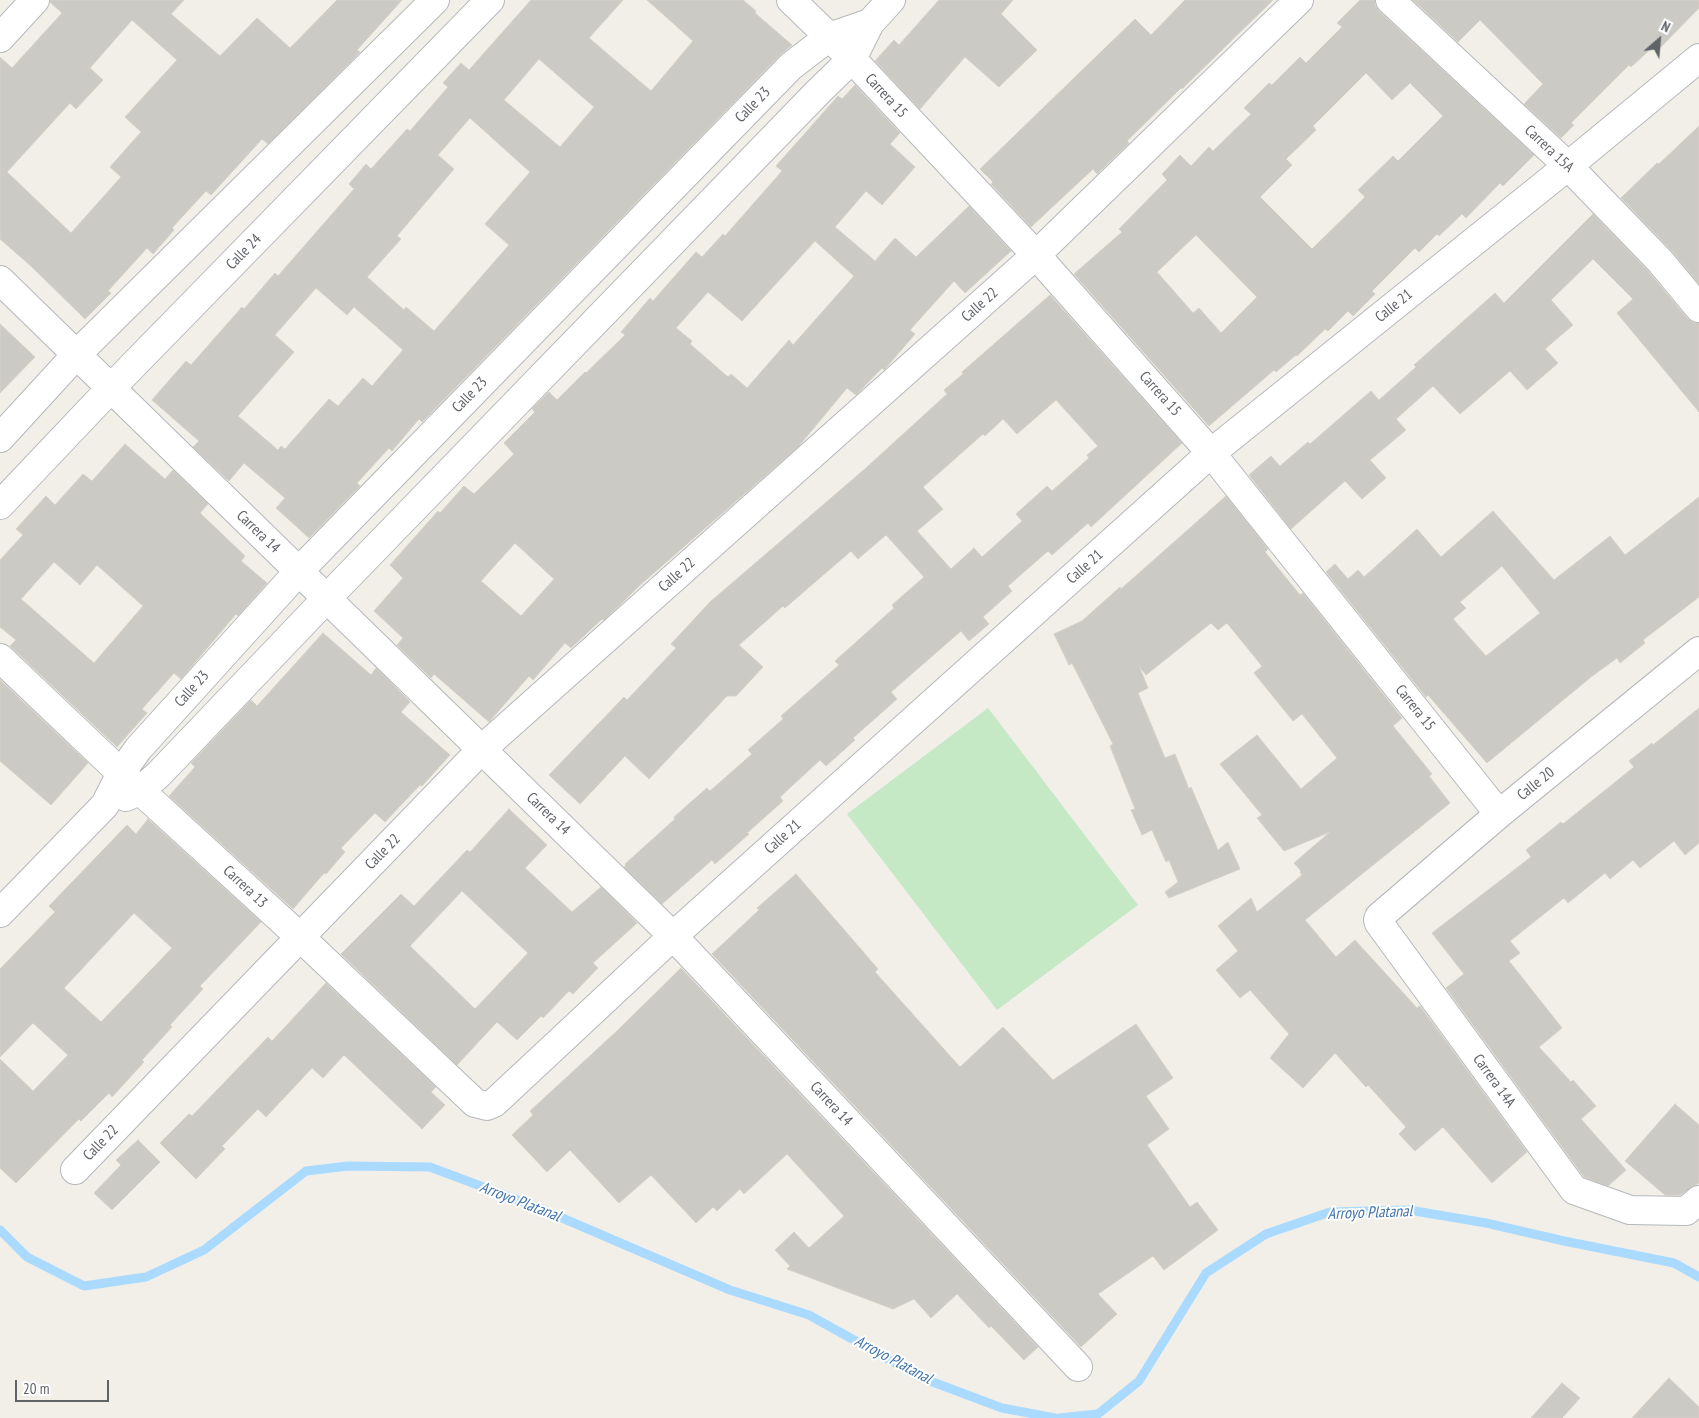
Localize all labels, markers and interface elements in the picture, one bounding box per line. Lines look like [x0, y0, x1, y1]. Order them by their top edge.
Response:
north arrow [1634, 15, 1684, 65]
text: N [1658, 17, 1673, 36]
street label: Carrera 15 [861, 70, 911, 122]
street label: Calle 23 [732, 83, 774, 127]
street label: Carrera 15A [1521, 122, 1577, 176]
street label: Calle 24 [223, 230, 265, 274]
street label: Calle 22 [958, 284, 1002, 326]
street label: Calle 21 [1372, 286, 1416, 326]
street label: Carrera 15 [1135, 368, 1185, 420]
street label: Calle 23 [449, 373, 491, 417]
street label: Carrera 14 [232, 507, 284, 557]
street label: Calle 21 [1063, 546, 1107, 588]
street label: Calle 22 [655, 554, 699, 596]
street label: Calle 23 [171, 667, 213, 711]
street label: Carrera 15 [1391, 681, 1439, 735]
street label: Calle 20 [1514, 764, 1558, 804]
street label: Carrera 14 [522, 789, 574, 839]
street label: Calle 21 [761, 816, 805, 858]
street label: Calle 22 [362, 830, 404, 874]
street label: Carrera 13 [219, 862, 271, 912]
street label: Carrera 14A [1469, 1051, 1519, 1111]
street label: Carrera 14 [806, 1078, 856, 1130]
street label: Calle 22 [80, 1121, 122, 1165]
water label: Arroyo Platanal [477, 1178, 563, 1226]
water label: Arroyo Platanal [1327, 1202, 1413, 1224]
water label: Arroyo Platanal [851, 1332, 935, 1388]
scale bar [18, 1370, 111, 1402]
text: 20 m [23, 1379, 49, 1398]

